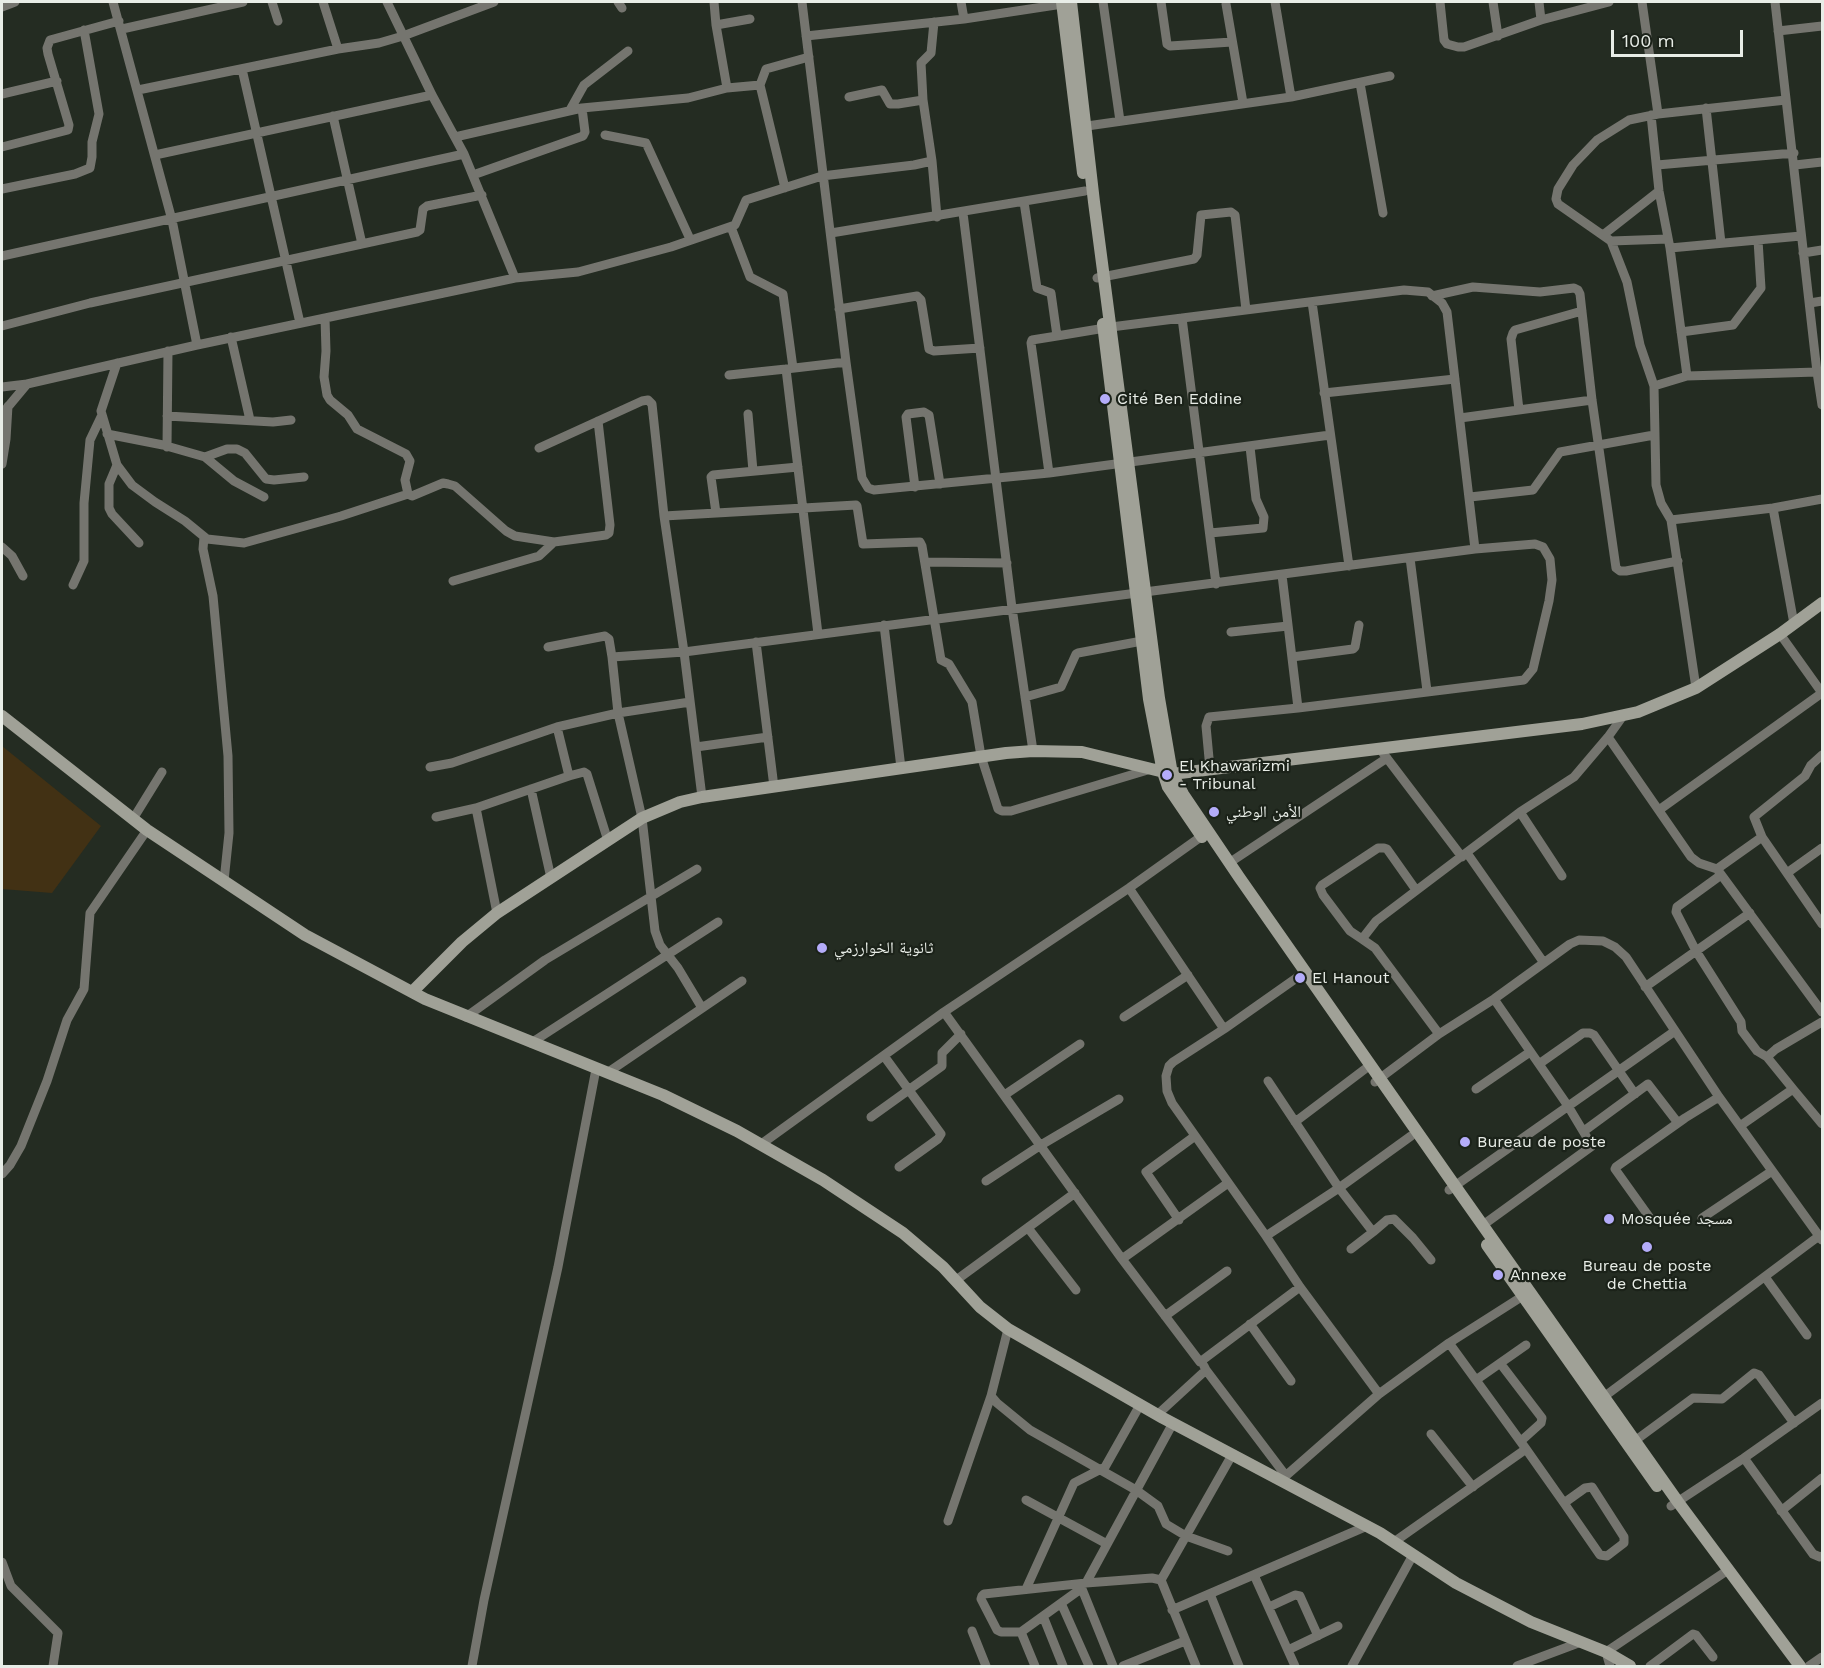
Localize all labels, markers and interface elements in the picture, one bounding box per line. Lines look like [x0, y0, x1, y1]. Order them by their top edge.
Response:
scale bar [1614, 18, 1746, 56]
text: 100 m [1622, 30, 1675, 51]
place label: Cité Ben Eddine [1117, 389, 1242, 409]
marker: Cité Ben Eddine [1098, 392, 1112, 406]
place label: El Khawarizmi - Tribunal [1179, 756, 1290, 794]
marker: El Khawarizmi - Tribunal [1160, 768, 1174, 782]
place label: الأمن الوطني [1226, 802, 1301, 822]
marker: الأمن الوطني [1207, 805, 1221, 819]
place label: ثانوية الخوارزمي [834, 938, 933, 958]
marker: ثانوية الخوارزمي [815, 941, 829, 955]
place label: El Hanout [1312, 968, 1389, 988]
marker: El Hanout [1293, 971, 1307, 985]
place label: Bureau de poste [1477, 1132, 1606, 1152]
marker: Bureau de poste [1458, 1135, 1472, 1149]
place label: Mosquée مسجد [1621, 1209, 1733, 1229]
marker: Mosquée مسجد [1602, 1212, 1616, 1226]
marker: Bureau de poste de Chettia [1640, 1240, 1654, 1254]
place label: Bureau de poste de Chettia [1583, 1256, 1711, 1294]
place label: Annexe [1510, 1265, 1567, 1285]
marker: Annexe [1491, 1268, 1505, 1282]

